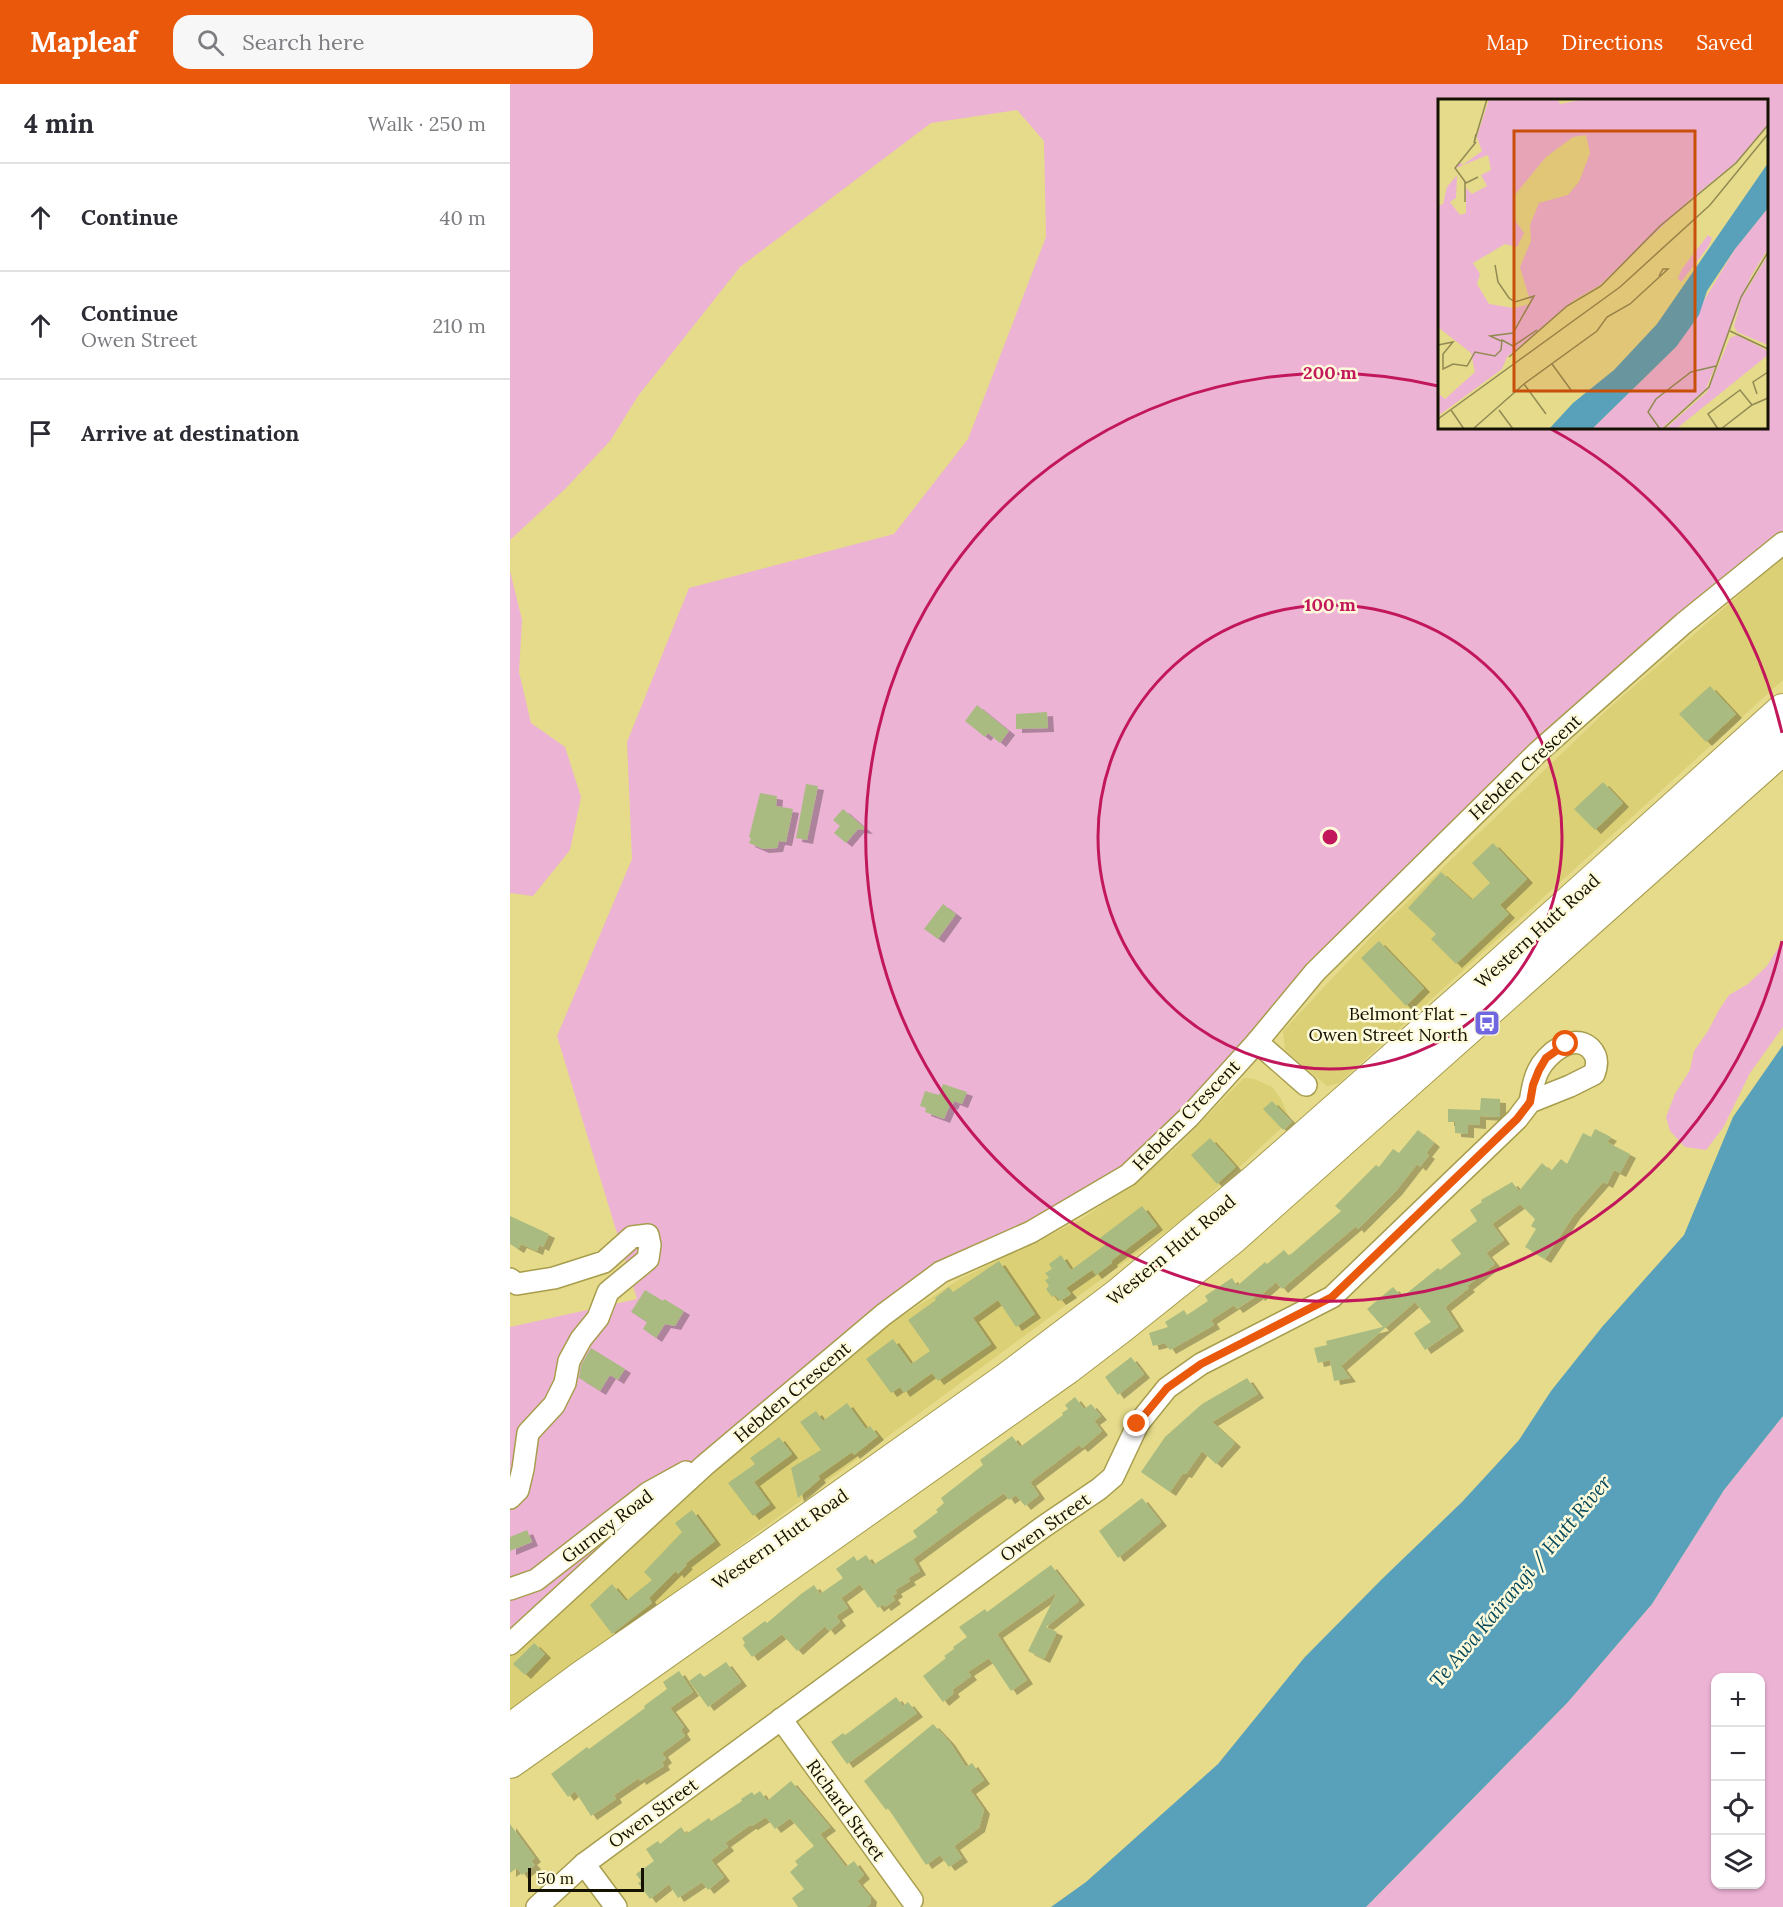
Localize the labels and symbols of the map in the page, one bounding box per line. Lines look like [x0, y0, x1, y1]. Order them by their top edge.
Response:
inset map [1438, 99, 1768, 429]
text: 200 m [1303, 361, 1357, 384]
text: 100 m [1304, 593, 1356, 616]
street label: Hebden Crescent [1464, 709, 1586, 825]
centre of rings [1320, 827, 1340, 847]
street label: Western Hutt Road [1470, 869, 1605, 993]
place label: Belmont Flat - Owen Street North [1309, 1002, 1468, 1046]
bus stop icon: Belmont Flat - Owen Street North [1472, 1008, 1502, 1038]
route start [1552, 1030, 1578, 1056]
street label: Hebden Crescent [1127, 1055, 1245, 1175]
street label: Western Hutt Road [1102, 1189, 1240, 1310]
street label: Hebden Crescent [729, 1336, 855, 1448]
route end [1123, 1410, 1149, 1436]
water label: Te Awa Kairangi / Hutt River [1424, 1469, 1617, 1693]
street label: Western Hutt Road [708, 1483, 853, 1594]
street label: Gurney Road [557, 1484, 658, 1568]
street label: Owen Street [995, 1487, 1095, 1567]
street label: Richard Street [801, 1755, 891, 1865]
street label: Owen Street [604, 1773, 702, 1853]
scale bar [528, 1865, 644, 1892]

